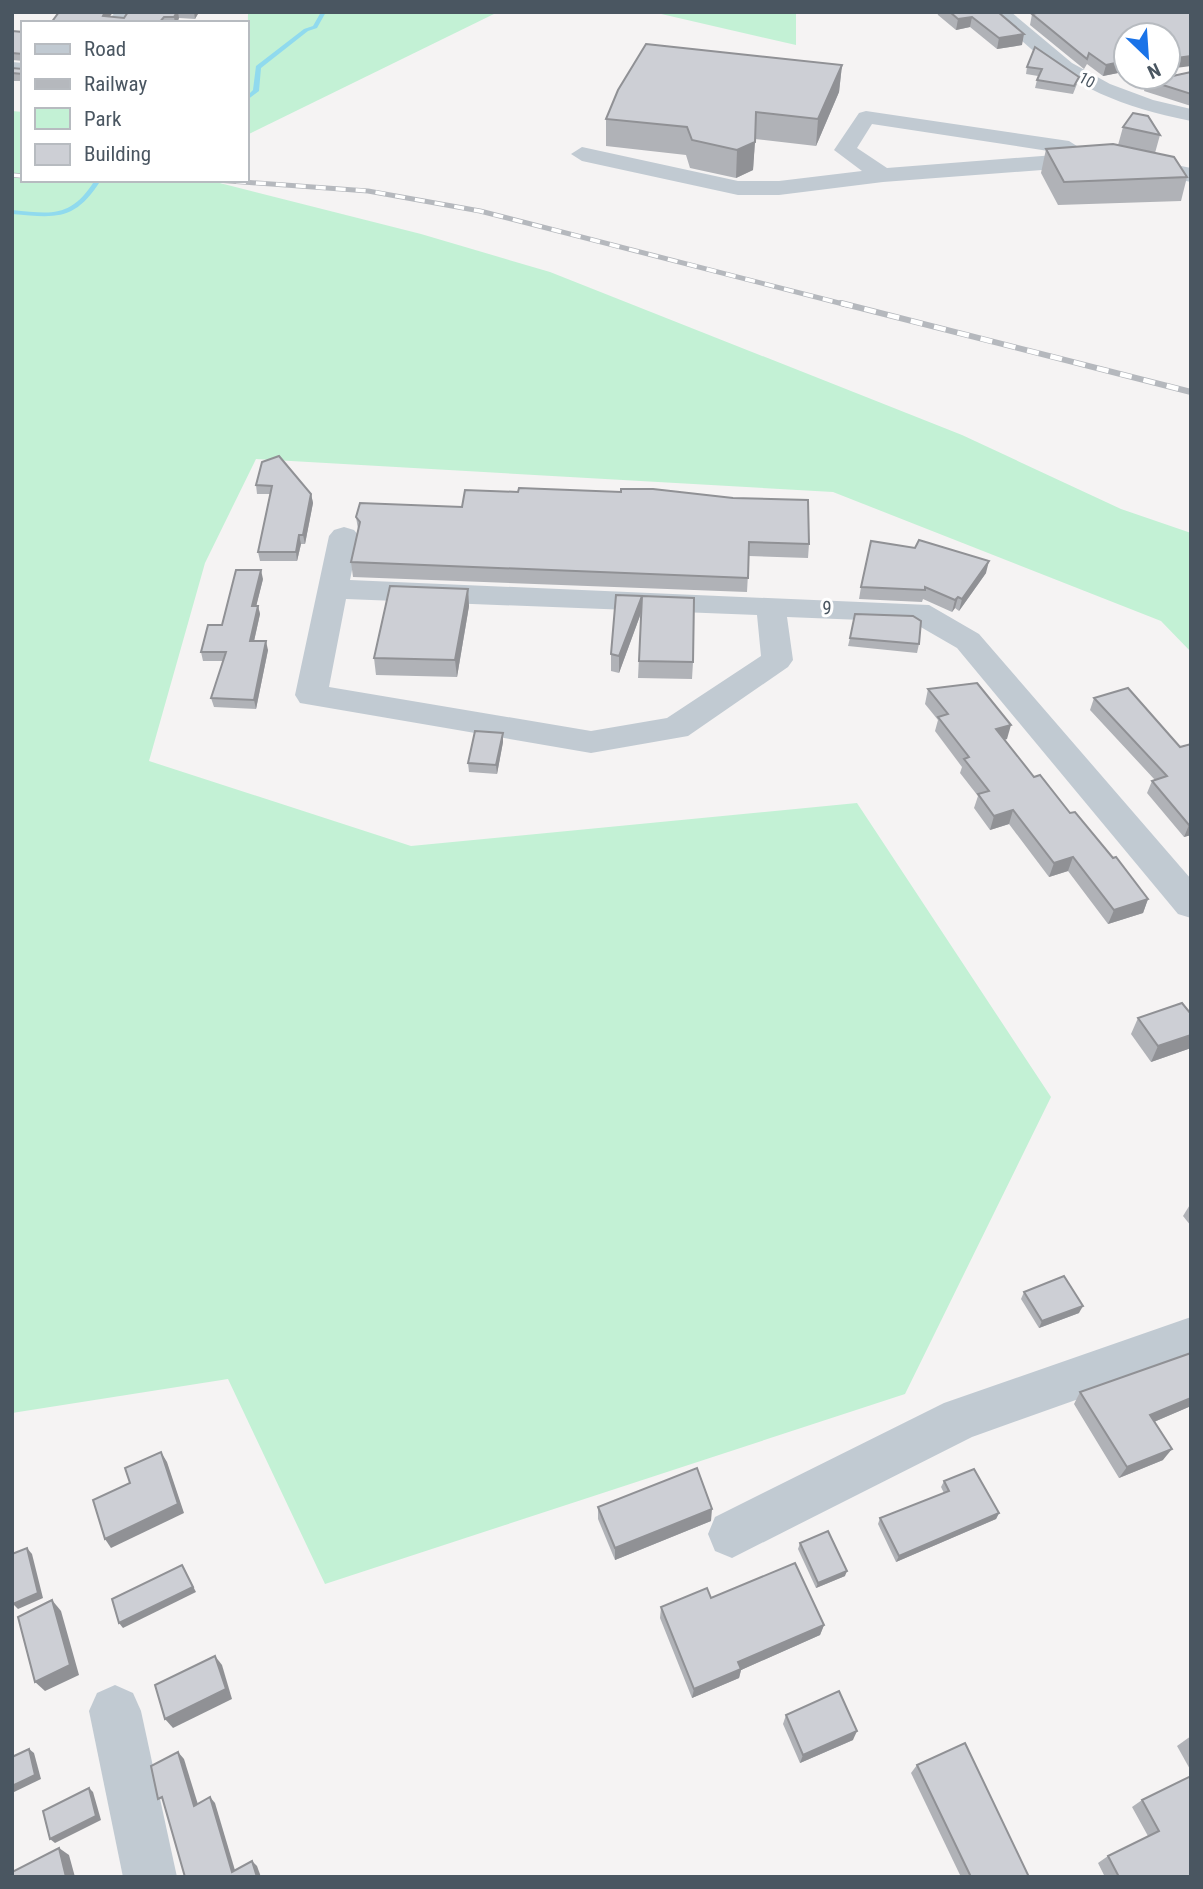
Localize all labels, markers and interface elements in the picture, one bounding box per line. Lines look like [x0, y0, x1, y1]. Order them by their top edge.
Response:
legend [21, 21, 248, 182]
north arrow [1112, 21, 1182, 91]
text: Road [84, 37, 126, 61]
text: N [1144, 58, 1164, 84]
street label: 10 [1075, 68, 1099, 92]
text: Railway [84, 72, 147, 96]
text: Park [84, 107, 122, 131]
text: Building [84, 142, 151, 166]
street label: 9 [822, 596, 832, 620]

